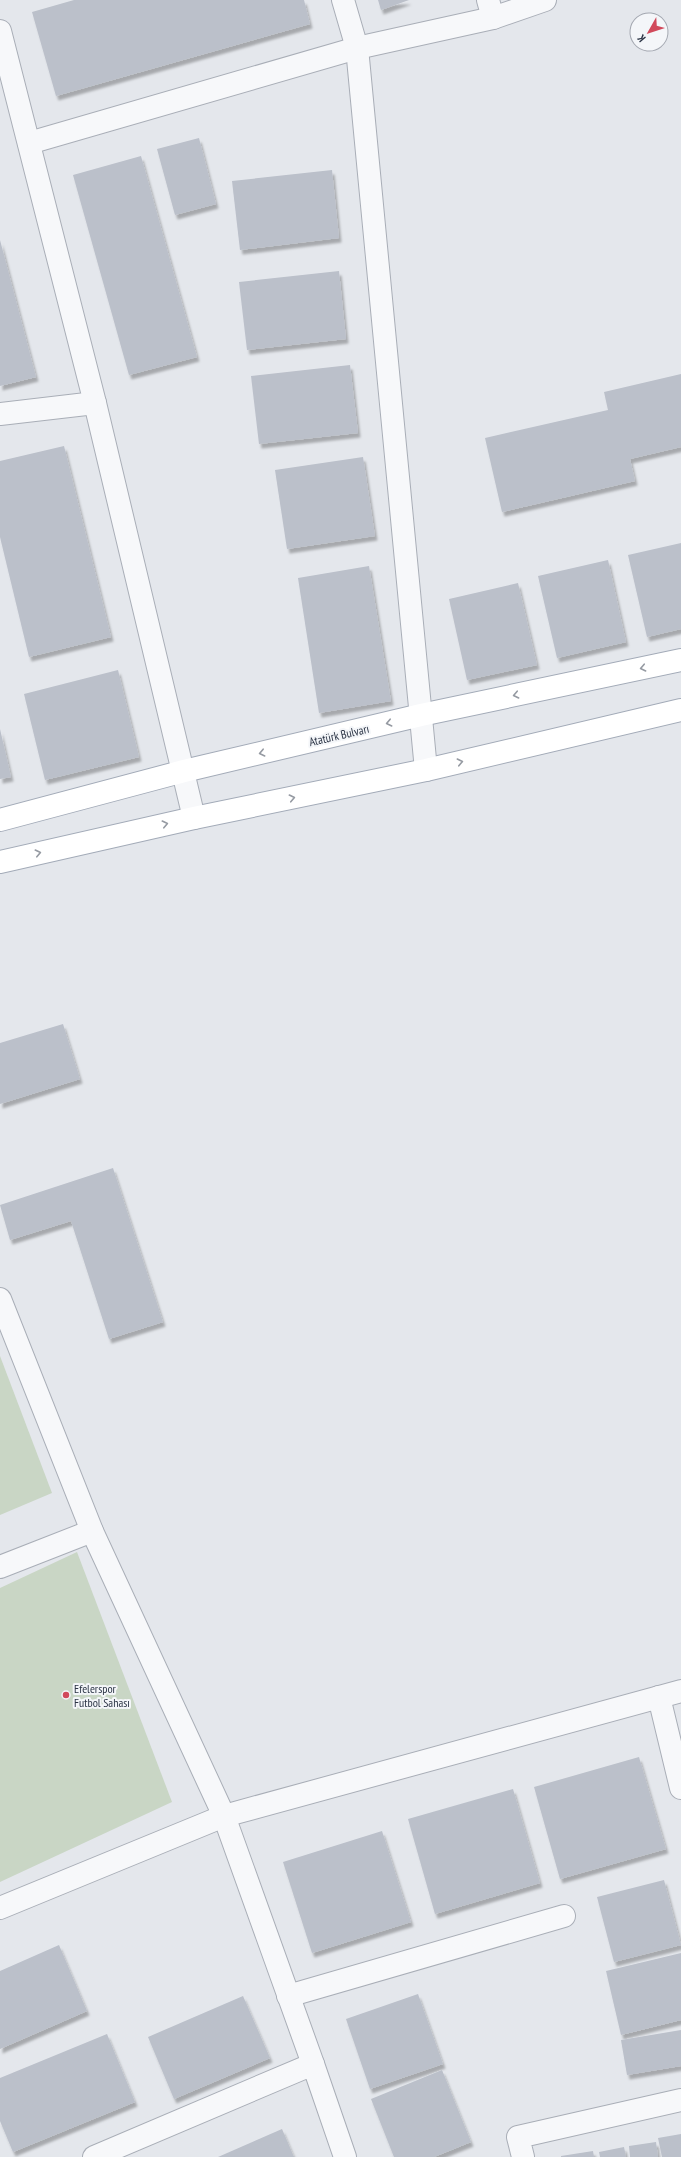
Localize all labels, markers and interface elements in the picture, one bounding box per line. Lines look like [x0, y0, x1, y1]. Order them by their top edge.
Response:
north arrow [629, 12, 669, 52]
text: K [634, 31, 648, 45]
one-way arrow [640, 664, 646, 672]
one-way arrow [513, 691, 519, 699]
one-way arrow [386, 718, 393, 727]
street label: Atatürk Bulvarı [307, 721, 371, 749]
one-way arrow [259, 748, 265, 756]
one-way arrow [457, 759, 464, 767]
one-way arrow [289, 794, 295, 802]
one-way arrow [162, 821, 168, 829]
one-way arrow [34, 849, 41, 858]
place label: Efelerspor Futbol Sahası [74, 1681, 130, 1710]
marker: Efelerspor Futbol Sahası [61, 1690, 71, 1700]

